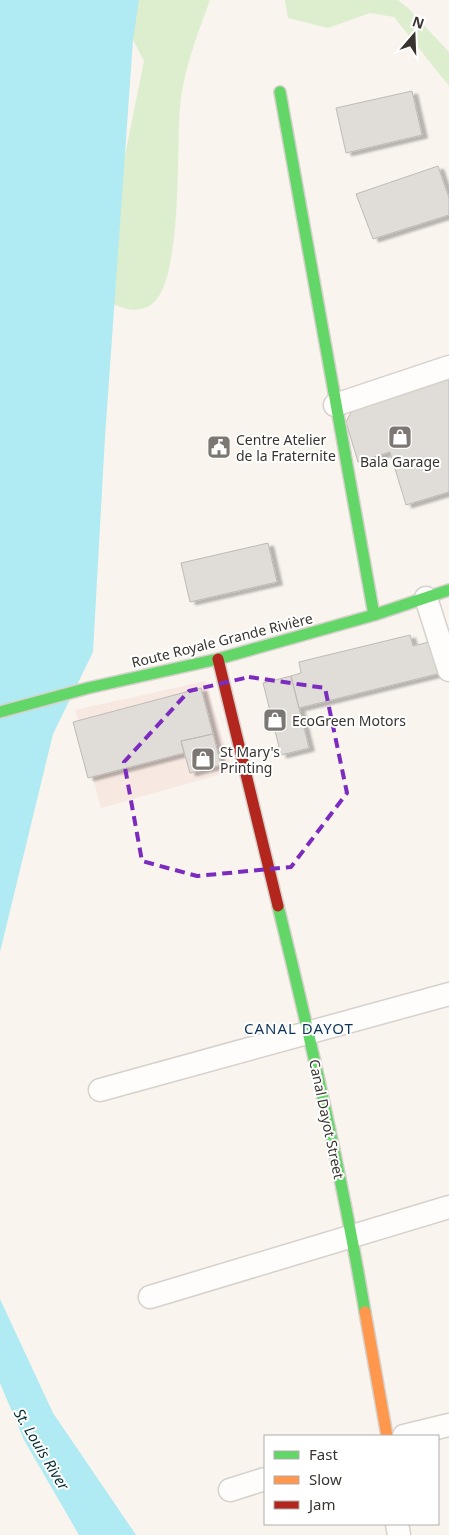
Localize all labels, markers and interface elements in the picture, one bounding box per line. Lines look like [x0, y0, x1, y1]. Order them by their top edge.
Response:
north arrow [389, 10, 439, 60]
text: N [410, 11, 427, 33]
shop icon: Bala Garage [387, 424, 413, 450]
place label: Centre Atelier de la Fraternite [236, 430, 336, 465]
public building icon: Centre Atelier de la Fraternite [206, 434, 232, 460]
place label: Bala Garage [360, 452, 440, 471]
street label: Route Royale Grande Rivière [129, 608, 315, 672]
shop icon: EcoGreen Motors [262, 707, 288, 733]
place label: EcoGreen Motors [292, 711, 406, 730]
place label: St Mary's Printing [220, 742, 280, 777]
shop icon: St Mary's Printing [190, 746, 216, 772]
district label: CANAL DAYOT [244, 1018, 354, 1038]
street label: Canal Dayot Street [305, 1057, 349, 1181]
water label: St. Louis River [10, 1405, 75, 1494]
legend [264, 1435, 439, 1525]
text: Fast [309, 1444, 338, 1464]
text: Slow [309, 1469, 342, 1489]
text: Jam [307, 1494, 336, 1514]

